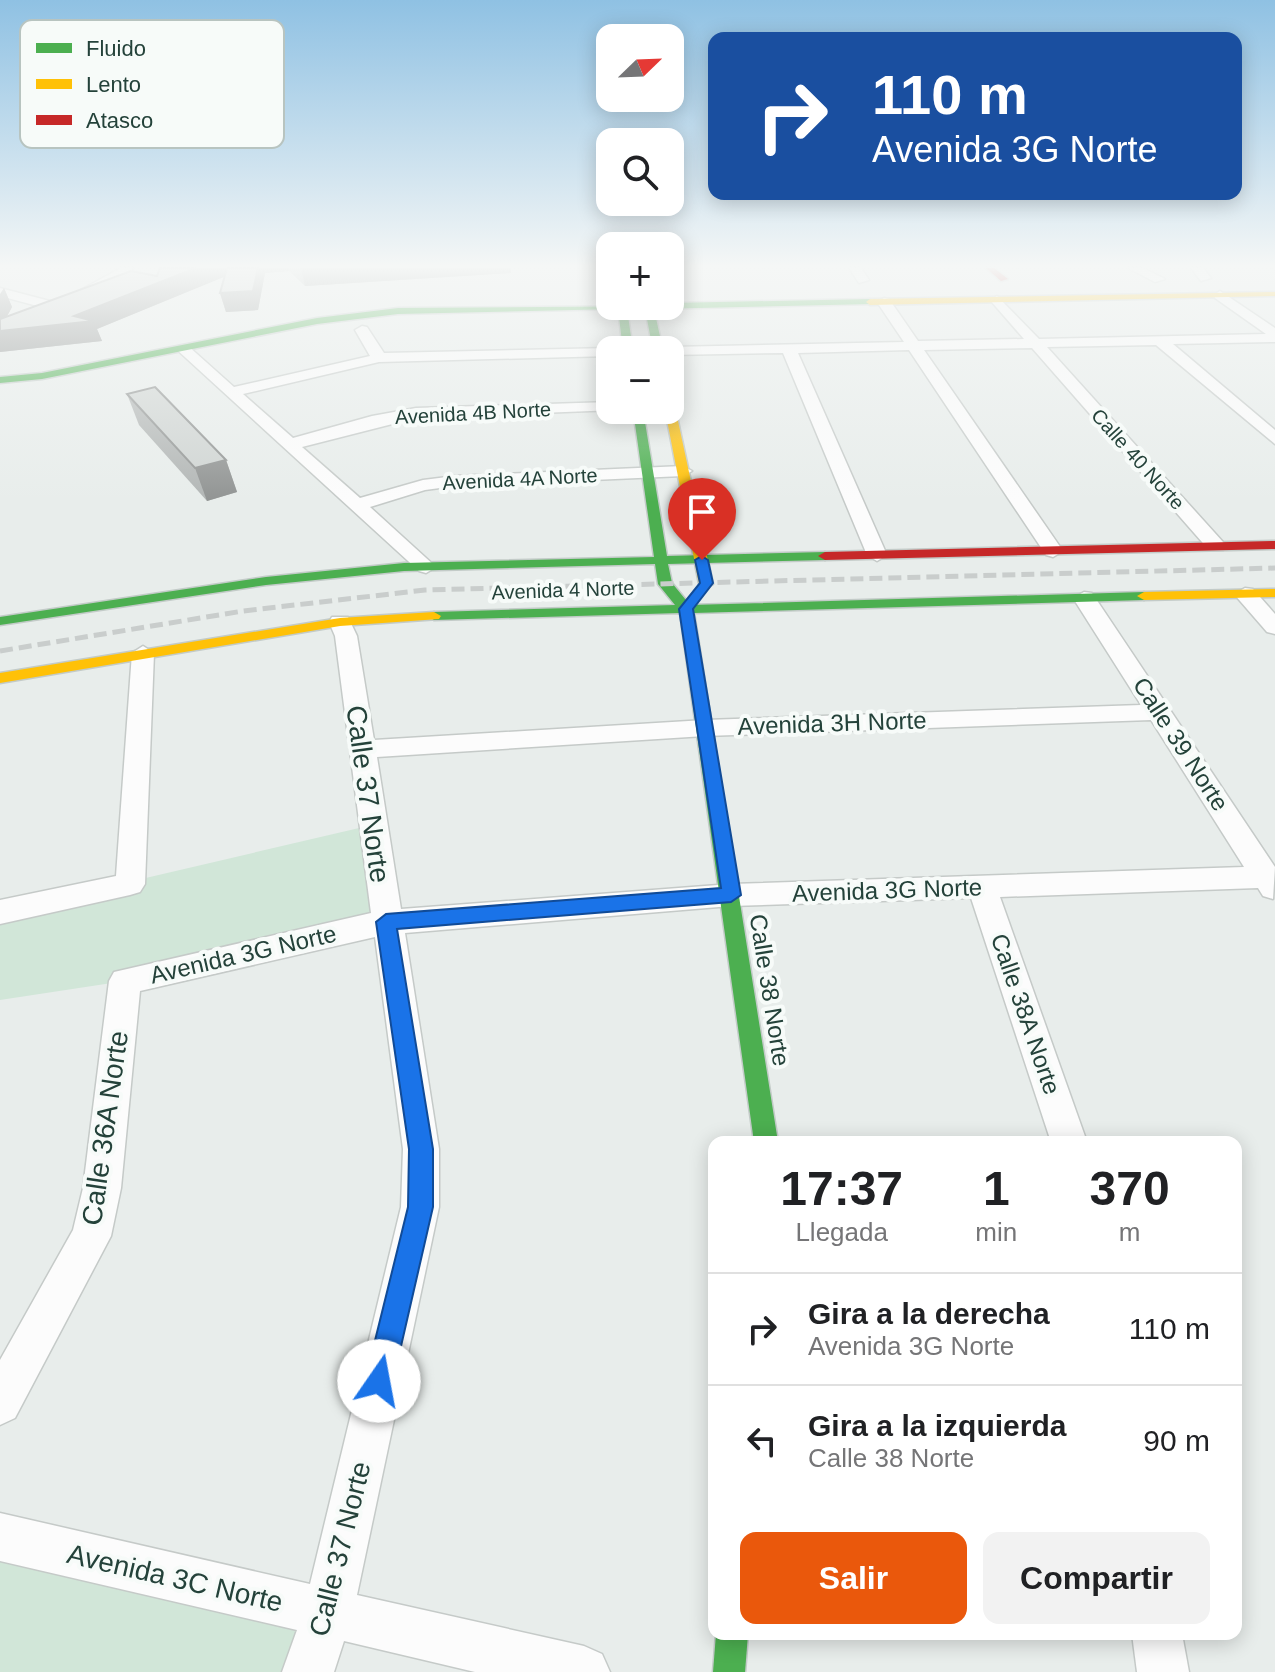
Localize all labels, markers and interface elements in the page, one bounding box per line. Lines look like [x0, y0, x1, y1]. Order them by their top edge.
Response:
legend [20, 20, 284, 148]
north arrow [596, 24, 684, 112]
map controls [596, 24, 684, 424]
text: Fluido [86, 36, 146, 61]
text: 110 m [872, 63, 1028, 126]
icon: right [740, 64, 844, 168]
text: Lento [86, 72, 141, 97]
text: Atasco [86, 108, 153, 133]
button: search [596, 128, 684, 216]
text: Avenida 3G Norte [872, 129, 1158, 170]
button: + [596, 232, 684, 320]
button: − [596, 336, 684, 424]
street label: Avenida 4B Norte [394, 398, 552, 428]
street label: Calle 40 Norte [1087, 404, 1189, 514]
street label: Avenida 4A Norte [442, 464, 598, 494]
pin [668, 478, 736, 560]
icon: arrive [680, 490, 724, 534]
street label: Avenida 4 Norte [491, 577, 635, 603]
street label: Calle 39 Norte [1128, 672, 1234, 816]
street label: Calle 37 Norte [340, 703, 396, 885]
street label: Avenida 3H Norte [737, 706, 927, 740]
street label: Avenida 3G Norte [791, 873, 983, 907]
street label: Calle 38 Norte [745, 912, 795, 1068]
street label: Avenida 3G Norte [147, 919, 339, 989]
street label: Calle 38A Norte [986, 930, 1066, 1098]
street label: Calle 36A Norte [76, 1029, 134, 1227]
text: 17:37 [780, 1162, 903, 1215]
text: 1 [983, 1162, 1010, 1215]
text: 370 [1090, 1162, 1170, 1215]
text: Llegada [795, 1217, 888, 1247]
text: min [975, 1217, 1017, 1247]
text: m [1119, 1217, 1140, 1247]
text: Gira a la derecha [808, 1297, 1050, 1330]
icon: right [740, 1307, 784, 1351]
text: 110 m [1129, 1312, 1210, 1345]
text: Avenida 3G Norte [808, 1331, 1014, 1361]
position arrow [337, 1339, 421, 1423]
text: Gira a la izquierda [808, 1409, 1066, 1442]
icon: left [740, 1419, 784, 1463]
text: 90 m [1143, 1424, 1210, 1457]
text: Calle 38 Norte [808, 1443, 974, 1473]
street label: Calle 37 Norte [303, 1458, 377, 1640]
button: Salir [740, 1532, 967, 1624]
button: Compartir [983, 1532, 1210, 1624]
street label: Avenida 3C Norte [64, 1538, 286, 1618]

